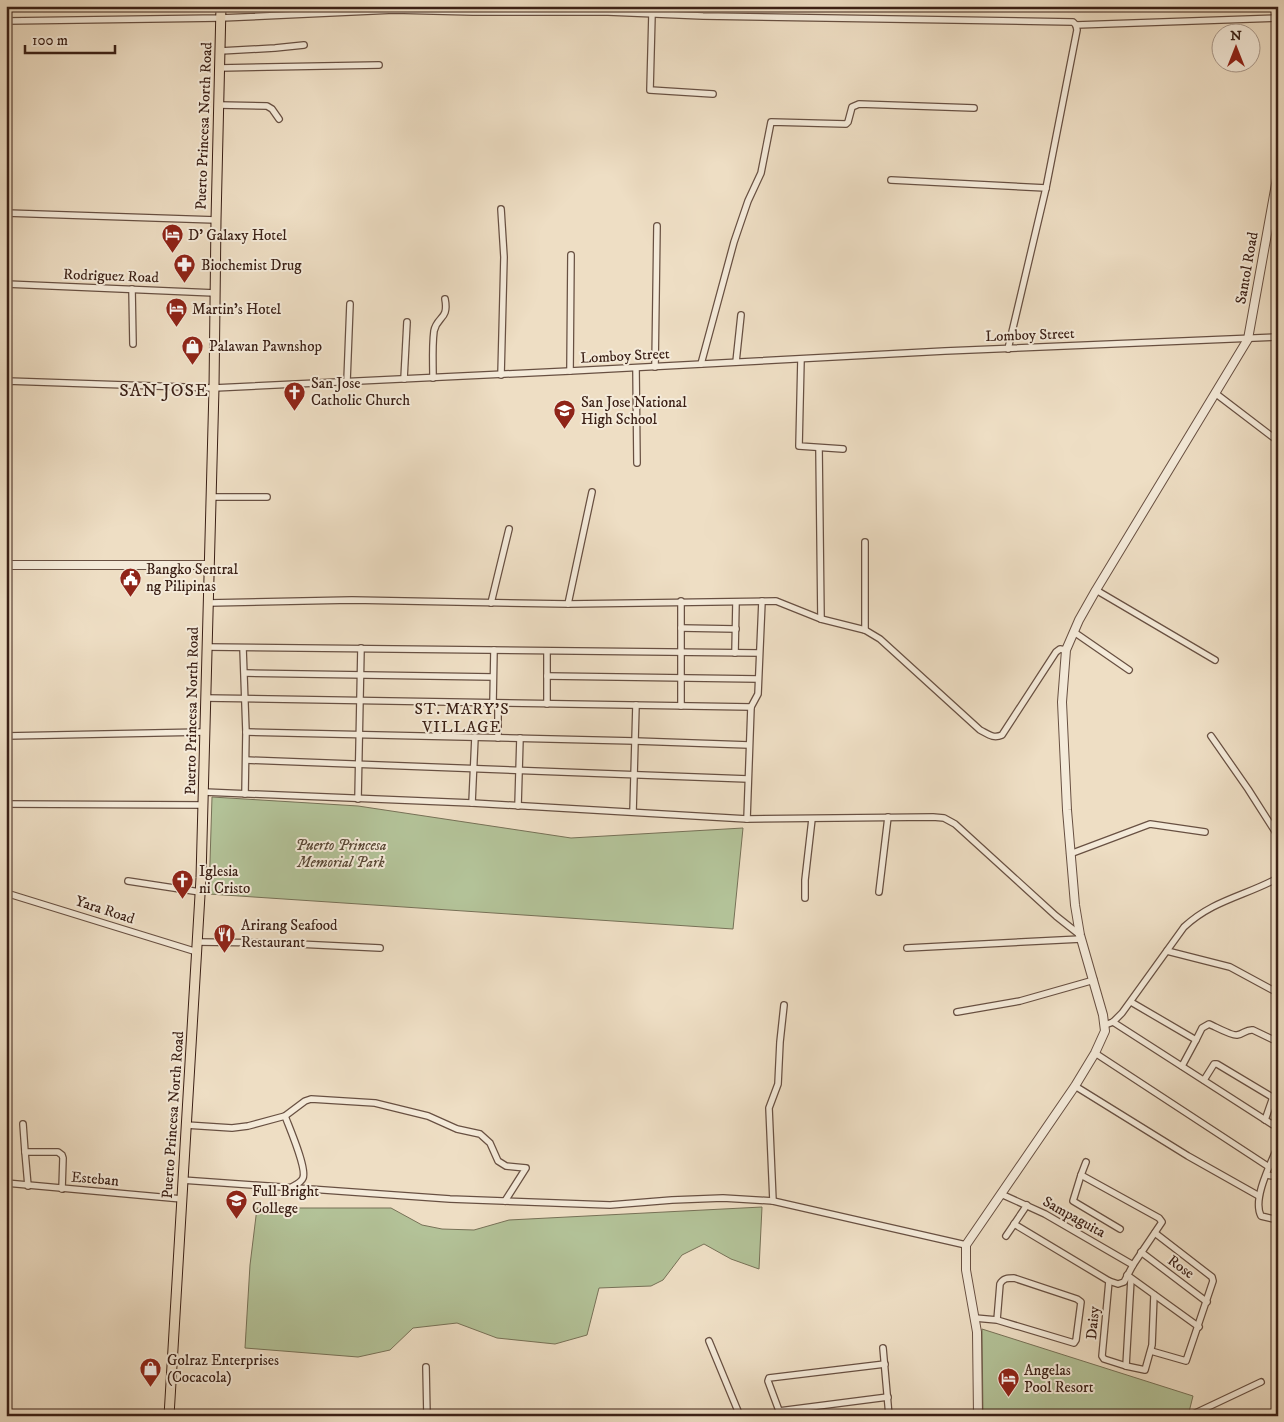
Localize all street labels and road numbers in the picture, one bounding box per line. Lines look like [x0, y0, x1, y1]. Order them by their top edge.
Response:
street label: Puerto Princesa North Road [192, 41, 216, 210]
street label: Santol Road [1231, 230, 1263, 306]
street label: Rodriguez Road [63, 265, 160, 287]
street label: Lomboy Street [985, 324, 1075, 346]
street label: Lomboy Street [580, 344, 670, 368]
street label: Puerto Princesa North Road [181, 626, 203, 795]
street label: Yara Road [73, 892, 137, 929]
street label: Puerto Princesa North Road [158, 1030, 188, 1199]
street label: Esteban [70, 1167, 120, 1191]
street label: Sampaguita [1039, 1192, 1109, 1242]
street label: Rose [1164, 1251, 1198, 1283]
street label: Daisy [1082, 1305, 1104, 1341]

